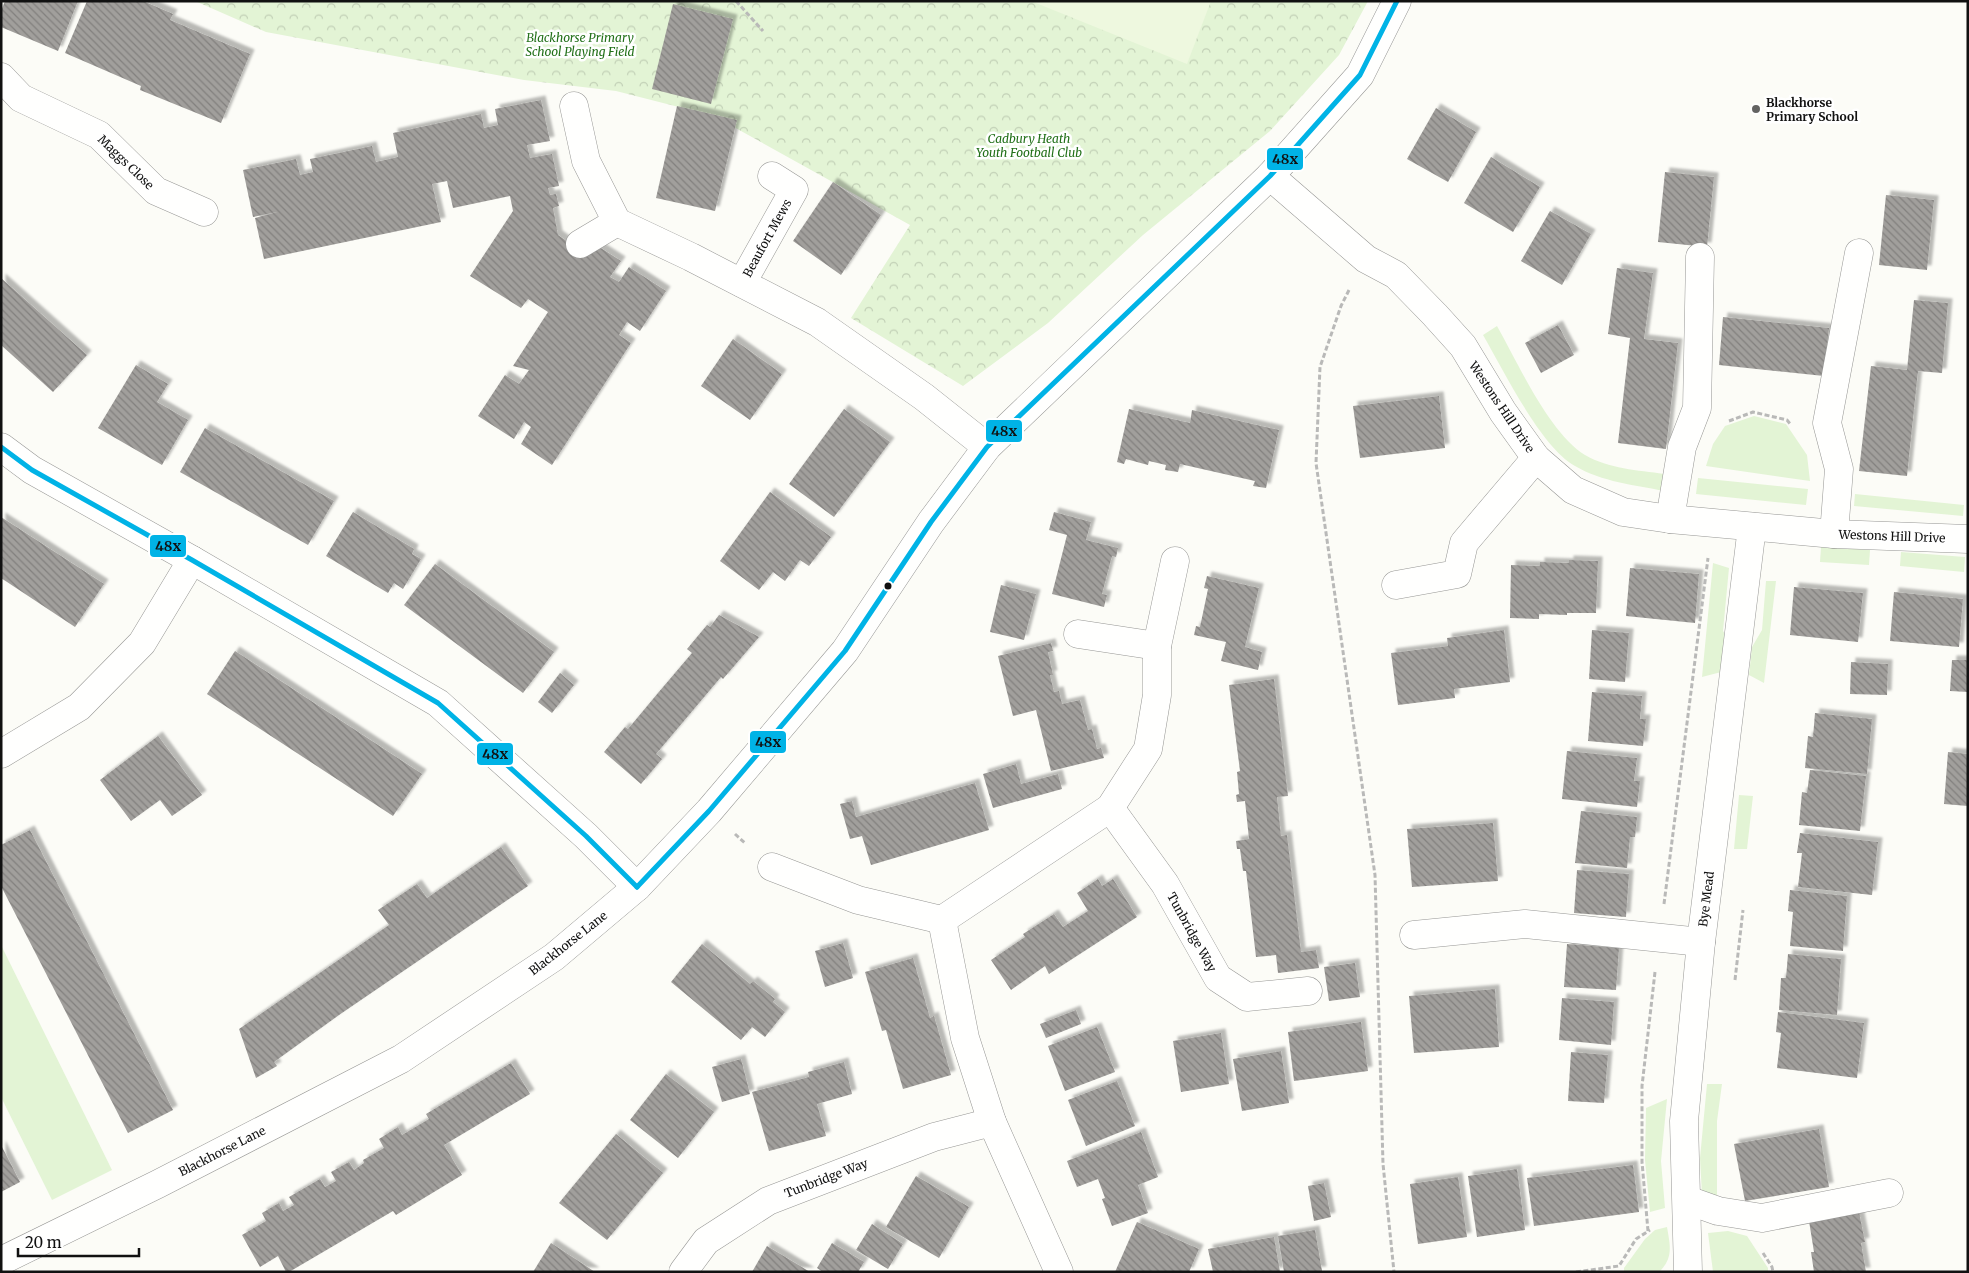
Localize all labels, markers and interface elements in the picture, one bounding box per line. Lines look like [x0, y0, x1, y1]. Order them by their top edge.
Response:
park label: Blackhorse Primary School Playing Field [525, 30, 635, 59]
place label: Blackhorse Primary School [1766, 95, 1858, 124]
marker: Blackhorse Primary School [1750, 103, 1762, 115]
street label: Maggs Close [95, 131, 157, 193]
park label: Cadbury Heath Youth Football Club [976, 131, 1082, 160]
line badge: 48x [1266, 147, 1304, 171]
text: 48x [1272, 150, 1298, 168]
street label: Beaufort Mews [739, 196, 795, 280]
street label: Westons Hill Drive [1465, 358, 1538, 455]
line badge: 48x [985, 419, 1023, 443]
text: 48x [991, 422, 1017, 440]
street label: Westons Hill Drive [1837, 527, 1946, 545]
line badge: 48x [149, 534, 187, 558]
text: 48x [155, 537, 181, 555]
unlabelled marker [883, 581, 893, 591]
line badge: 48x [749, 730, 787, 754]
text: 48x [755, 733, 781, 751]
line badge: 48x [476, 742, 514, 766]
text: 48x [482, 745, 508, 763]
street label: Bye Mead [1695, 870, 1717, 928]
street label: Tunbridge Way [1164, 890, 1220, 974]
street label: Blackhorse Lane [526, 908, 610, 978]
street label: Blackhorse Lane [176, 1123, 268, 1179]
street label: Tunbridge Way [782, 1155, 870, 1201]
scale bar [18, 1226, 139, 1258]
text: 20 m [25, 1233, 62, 1252]

